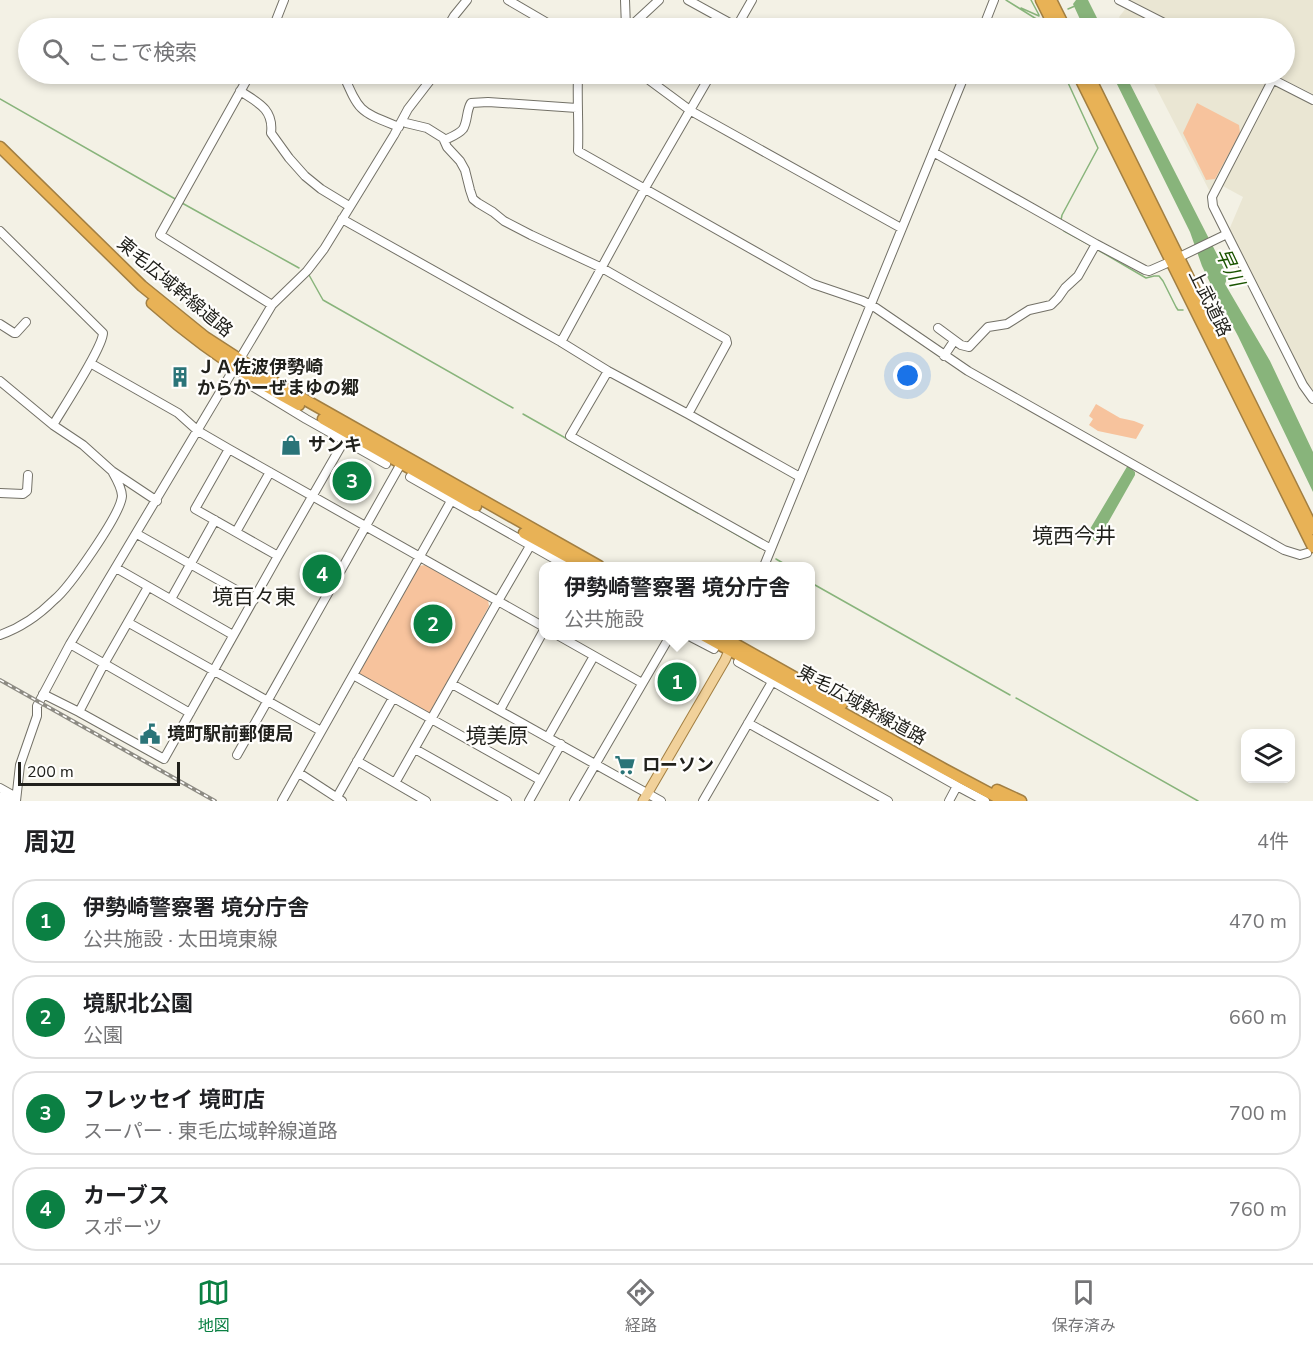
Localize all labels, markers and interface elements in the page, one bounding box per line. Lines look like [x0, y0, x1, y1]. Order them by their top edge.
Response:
search box [18, 18, 1295, 84]
icon: search [39, 35, 72, 68]
text: ここで検索 [87, 38, 197, 68]
street label: 東毛広域幹線道路 [112, 232, 238, 342]
water label: 早川 [1209, 243, 1251, 293]
street label: 上武道路 [1183, 265, 1237, 341]
place label: ＪＡ佐波伊勢崎 からかーぜまゆの郷 [197, 355, 359, 400]
your location [893, 361, 922, 390]
building icon: ＪＡ佐波伊勢崎 からかーぜまゆの郷 [168, 365, 192, 389]
shop icon: サンキ [279, 433, 303, 457]
place label: サンキ [308, 433, 362, 457]
pin: 3 [332, 458, 372, 504]
district label: 境西今井 [1032, 522, 1116, 550]
pin: 4 [302, 552, 342, 596]
popup [539, 562, 815, 640]
text: 伊勢崎警察署 境分庁舎 [564, 573, 790, 603]
district label: 境百々東 [212, 583, 296, 611]
pin: 2 [414, 602, 452, 646]
text: 公共施設 [564, 606, 644, 633]
pin: 1 [658, 660, 696, 704]
street label: 東毛広域幹線道路 [793, 660, 931, 750]
public building icon: 境町駅前郵便局 [138, 722, 162, 746]
place label: 境町駅前郵便局 [167, 722, 293, 746]
district label: 境美原 [466, 722, 529, 750]
map controls [1241, 729, 1295, 783]
button: layers [1241, 729, 1295, 783]
supermarket icon: ローソン [613, 753, 637, 777]
place label: ローソン [642, 753, 714, 777]
scale bar [18, 759, 180, 786]
text: 200 m [27, 761, 74, 783]
text: 周辺 [24, 825, 76, 860]
text: 4件 [1257, 828, 1289, 855]
text: 伊勢崎警察署 境分庁舎 [83, 893, 309, 923]
text: 1 [40, 908, 52, 935]
text: 470 m [1229, 908, 1287, 935]
text: 公共施設 · 太田境東線 [83, 926, 278, 953]
text: 境駅北公園 [83, 989, 193, 1019]
text: 2 [40, 1004, 52, 1031]
text: 660 m [1229, 1004, 1287, 1031]
text: 公園 [83, 1022, 123, 1049]
text: フレッセイ 境町店 [83, 1085, 265, 1115]
text: 3 [40, 1100, 52, 1127]
text: 700 m [1229, 1100, 1287, 1127]
text: スーパー · 東毛広域幹線道路 [83, 1118, 338, 1145]
text: カーブス [83, 1181, 170, 1211]
text: 4 [40, 1196, 52, 1223]
text: 760 m [1229, 1196, 1287, 1223]
text: スポーツ [83, 1214, 163, 1241]
tab: 地図 [197, 1276, 230, 1337]
tab: 経路 [624, 1276, 657, 1337]
tab: 保存済み [1052, 1276, 1116, 1337]

